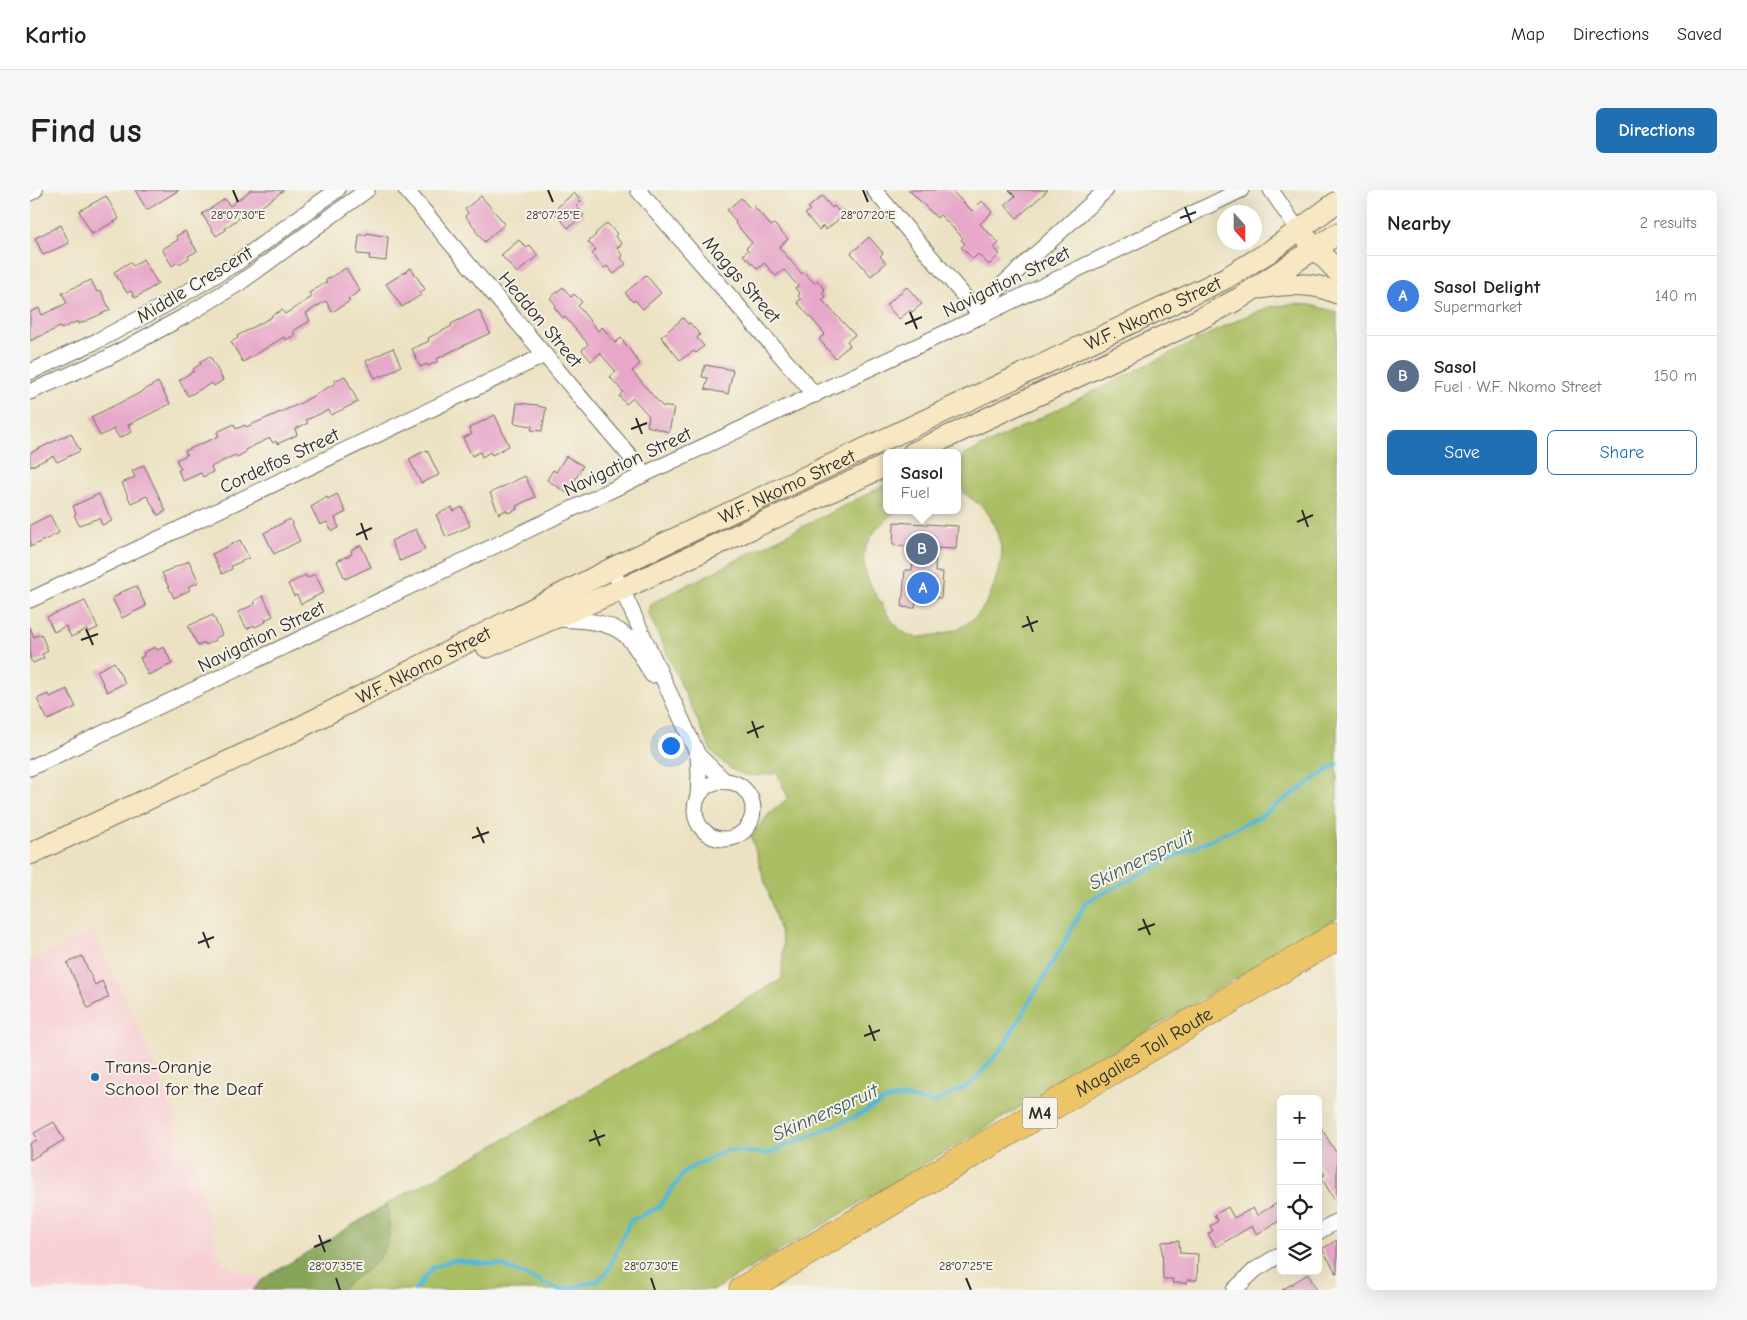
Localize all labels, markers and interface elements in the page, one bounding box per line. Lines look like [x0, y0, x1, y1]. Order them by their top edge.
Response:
text: Kartio [25, 21, 87, 49]
text: Map [1511, 24, 1545, 45]
text: Directions [1573, 24, 1649, 45]
text: Saved [1677, 24, 1722, 45]
button: Directions [1596, 108, 1717, 153]
text: Find us [30, 110, 142, 151]
north arrow [1217, 205, 1262, 250]
text: 28°07'30"E [211, 208, 265, 222]
text: 28°07'25"E [526, 208, 580, 222]
text: 28°07'20"E [841, 208, 895, 222]
text: Nearby [1387, 211, 1451, 235]
text: 2 results [1640, 214, 1697, 232]
street label: Maggs Street [698, 232, 785, 328]
street label: Middle Crescent [133, 241, 257, 328]
street label: Navigation Street [939, 241, 1074, 322]
street label: Heddon Street [494, 267, 587, 372]
street label: W.F. Nkomo Street [1081, 272, 1225, 355]
text: Sasol Delight [1434, 276, 1540, 298]
text: A [1399, 287, 1407, 305]
text: 140 m [1655, 287, 1697, 305]
text: Supermarket [1434, 298, 1522, 316]
text: Sasol [1434, 356, 1476, 378]
text: B [1398, 367, 1408, 385]
text: 150 m [1654, 367, 1697, 385]
text: Fuel · W.F. Nkomo Street [1434, 378, 1601, 396]
street label: Navigation Street [560, 422, 695, 501]
street label: Cordelfos Street [216, 423, 343, 498]
button: Save [1387, 430, 1537, 475]
button: Share [1547, 430, 1697, 475]
street label: W.F. Nkomo Street [715, 445, 859, 528]
popup [883, 449, 961, 514]
text: Sasol [901, 462, 943, 484]
text: Fuel [901, 484, 930, 502]
pin: B [906, 530, 938, 568]
pin: A [907, 569, 939, 607]
street label: Navigation Street [194, 596, 329, 677]
street label: W.F. Nkomo Street [352, 622, 495, 709]
your location [658, 733, 684, 759]
water label: Skinnerspruit [1085, 823, 1199, 895]
street label: Magalies Toll Route [1071, 1003, 1217, 1102]
place label: Trans-Oranje School for the Deaf [105, 1056, 264, 1100]
marker: Trans-Oranje School for the Deaf [89, 1071, 101, 1083]
water label: Skinnerspruit [769, 1078, 883, 1146]
map controls [1277, 1095, 1322, 1275]
button: + [1277, 1095, 1322, 1140]
road number: M4 [1022, 1098, 1058, 1128]
button: − [1277, 1140, 1322, 1185]
button: locate [1277, 1185, 1322, 1230]
button: layers [1277, 1230, 1322, 1275]
text: 28°07'35"E [309, 1259, 363, 1273]
text: 28°07'30"E [624, 1259, 678, 1273]
text: 28°07'25"E [939, 1259, 993, 1273]

